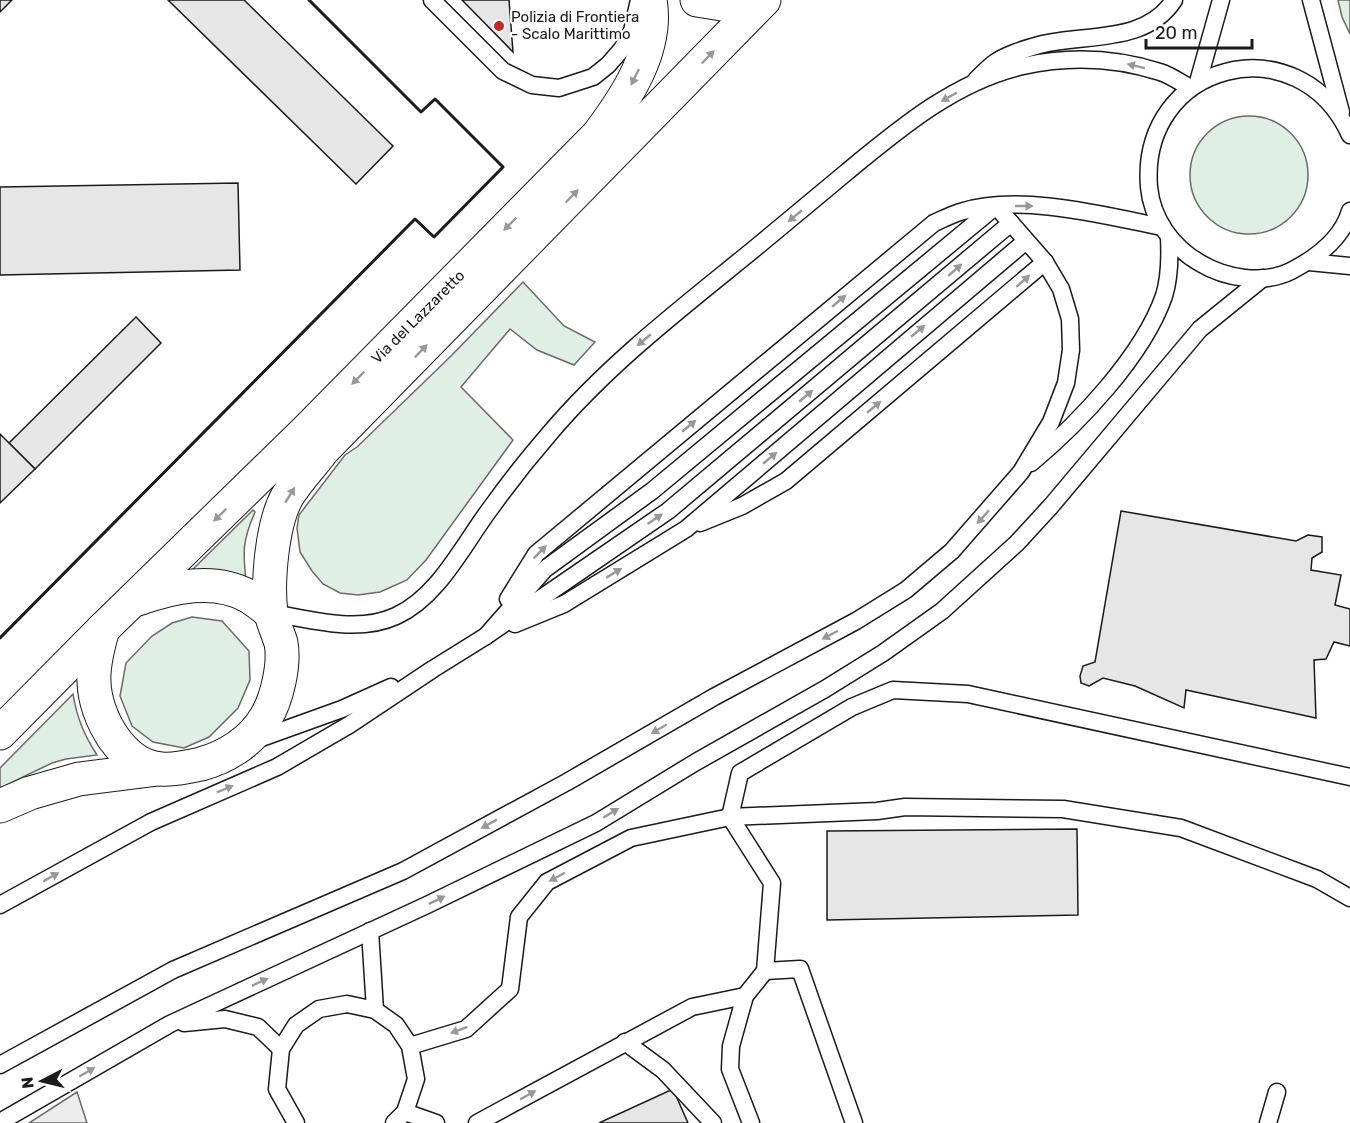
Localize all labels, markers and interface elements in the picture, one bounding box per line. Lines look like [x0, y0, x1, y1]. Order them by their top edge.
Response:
place label: Polizia di Frontiera - Scalo Marittimo [511, 8, 639, 43]
scale bar [1146, 12, 1252, 50]
marker: Polizia di Frontiera - Scalo Marittimo [492, 19, 506, 33]
text: 20 m [1155, 22, 1197, 44]
one-way arrow [701, 49, 715, 64]
one-way arrow [1127, 61, 1145, 71]
one-way arrow [631, 68, 640, 85]
one-way arrow [940, 92, 957, 102]
one-way arrow [564, 190, 578, 204]
one-way arrow [1015, 201, 1034, 211]
one-way arrow [787, 209, 803, 222]
one-way arrow [502, 217, 517, 231]
one-way arrow [947, 264, 962, 277]
street label: Via del Lazzaretto [368, 267, 468, 367]
one-way arrow [1015, 275, 1030, 288]
one-way arrow [831, 295, 846, 308]
one-way arrow [910, 325, 925, 338]
one-way arrow [637, 333, 652, 346]
one-way arrow [413, 344, 427, 358]
one-way arrow [352, 370, 366, 384]
one-way arrow [798, 390, 813, 403]
one-way arrow [866, 401, 882, 414]
one-way arrow [681, 420, 696, 433]
one-way arrow [762, 451, 778, 464]
one-way arrow [285, 487, 296, 503]
one-way arrow [212, 508, 227, 522]
one-way arrow [977, 509, 990, 524]
one-way arrow [647, 514, 664, 525]
one-way arrow [533, 545, 547, 559]
one-way arrow [606, 568, 622, 579]
one-way arrow [821, 630, 838, 640]
one-way arrow [650, 724, 667, 734]
one-way arrow [217, 785, 234, 794]
one-way arrow [603, 808, 619, 819]
one-way arrow [480, 819, 497, 829]
one-way arrow [43, 871, 59, 882]
one-way arrow [548, 872, 565, 882]
one-way arrow [428, 896, 445, 905]
one-way arrow [251, 978, 268, 987]
one-way arrow [449, 1025, 467, 1035]
north arrow [12, 1051, 72, 1111]
one-way arrow [79, 1067, 96, 1077]
text: N [17, 1076, 38, 1090]
one-way arrow [520, 1090, 537, 1100]

